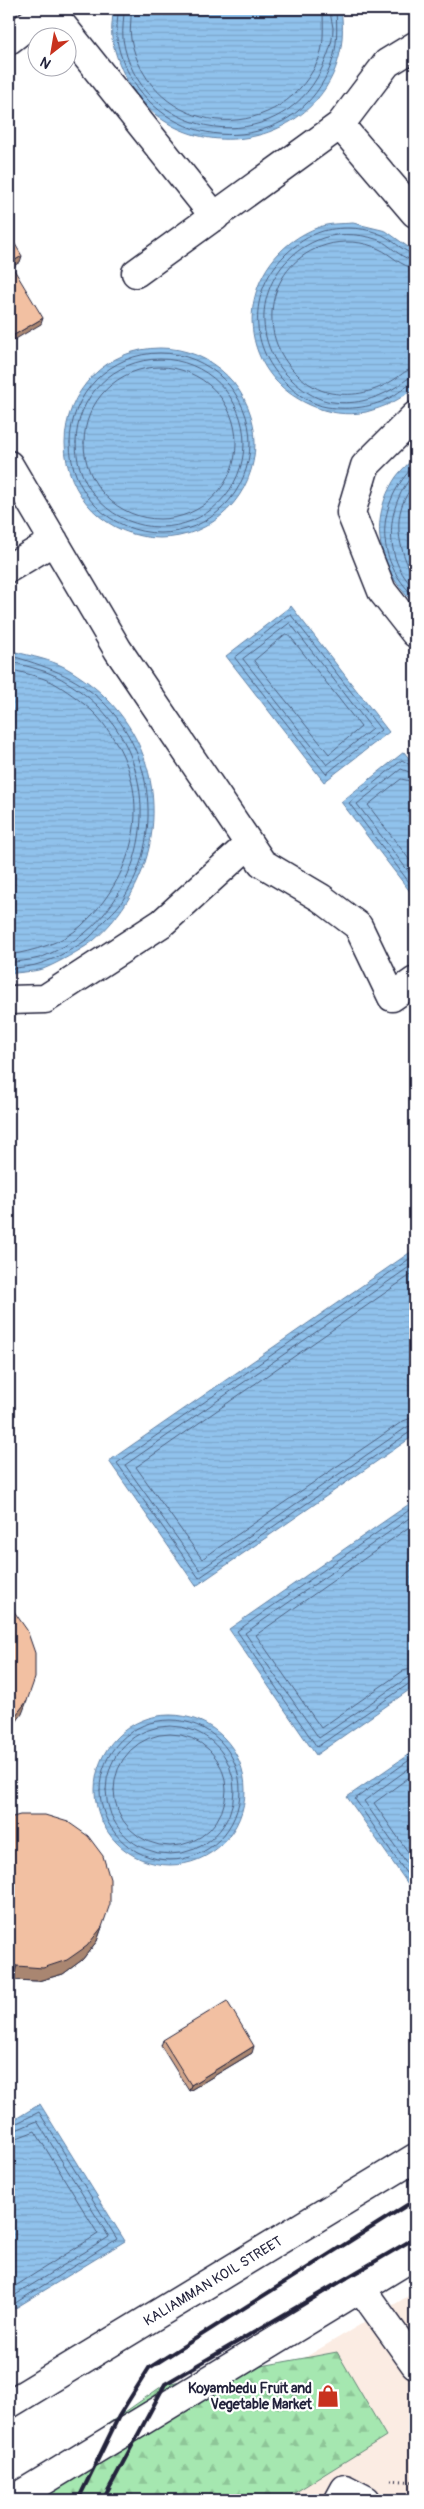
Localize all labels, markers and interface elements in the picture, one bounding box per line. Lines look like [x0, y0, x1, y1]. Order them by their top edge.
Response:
north arrow [28, 28, 78, 78]
text: N [37, 53, 54, 72]
street label: KALIAMMAN KOIL STREET [140, 2233, 285, 2330]
place label: Koyambedu Fruit and Vegetable Market [188, 2380, 312, 2413]
shop icon: Koyambedu Fruit and Vegetable Market [315, 2383, 341, 2409]

